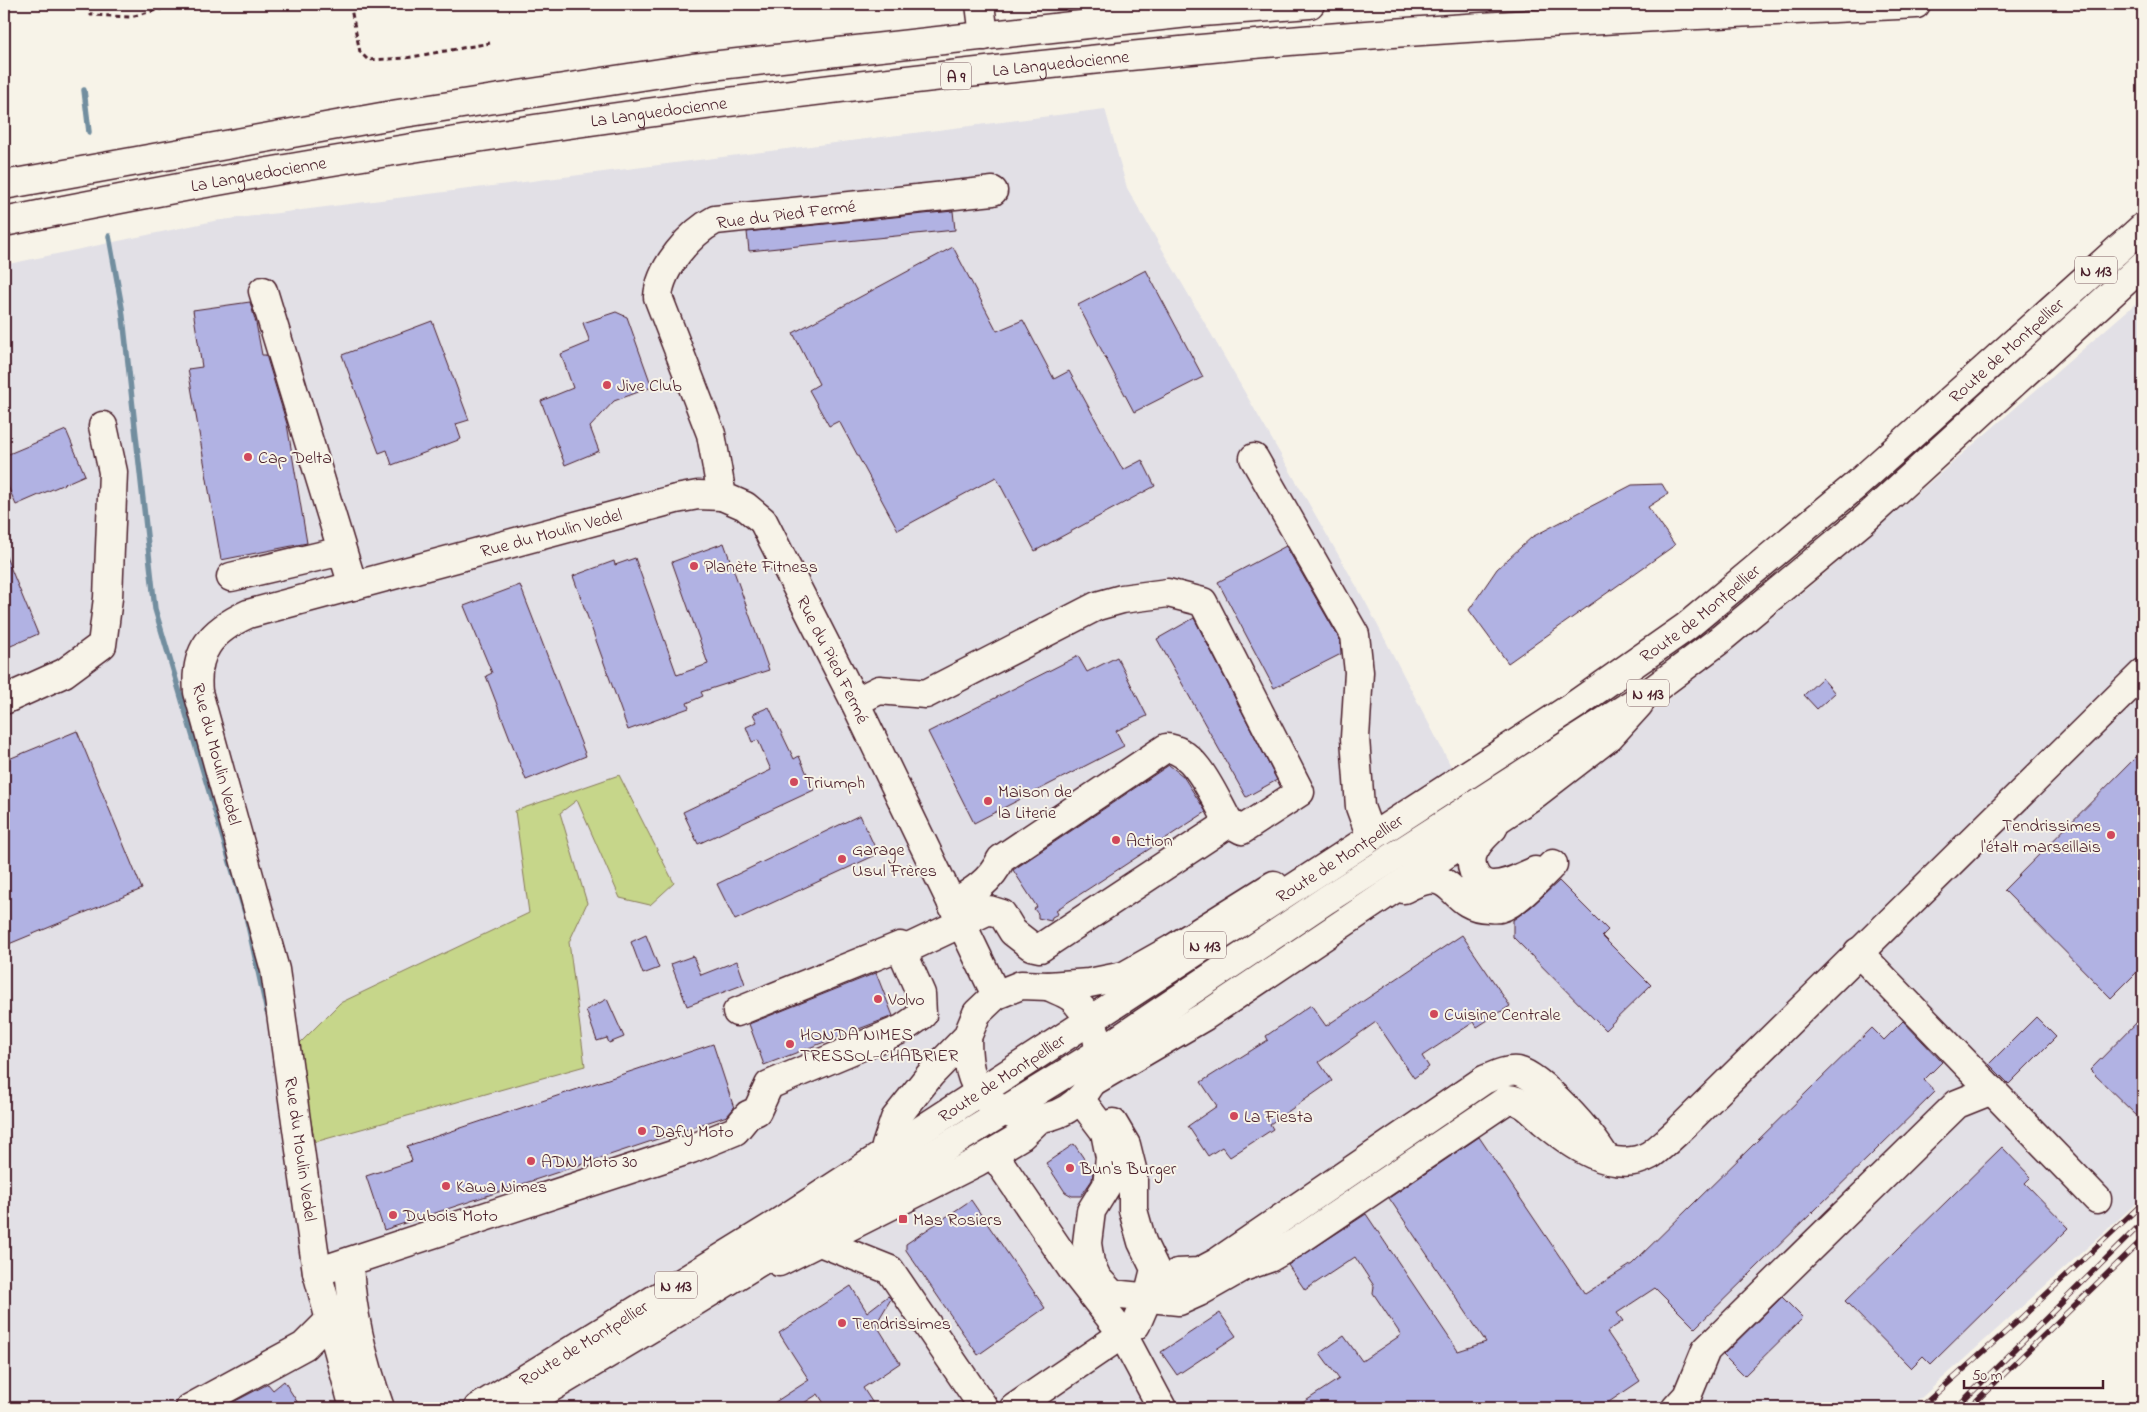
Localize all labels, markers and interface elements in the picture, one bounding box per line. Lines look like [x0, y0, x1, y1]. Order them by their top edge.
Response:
street label: La Languedocienne [991, 45, 1131, 85]
road number: A 9 [941, 62, 971, 90]
street label: La Languedocienne [589, 91, 729, 136]
street label: La Languedocienne [189, 151, 329, 200]
street label: Rue du Pied Fermé [715, 194, 858, 237]
road number: N 113 [2075, 256, 2117, 284]
street label: Route de Montpellier [1944, 292, 2071, 410]
place label: Jive Club [617, 374, 682, 400]
marker: Jive Club [601, 379, 613, 391]
place label: Cap Delta [258, 446, 332, 472]
marker: Cap Delta [242, 451, 254, 463]
street label: Rue du Moulin Vedel [478, 503, 625, 566]
place label: Planète Fitness [704, 555, 818, 581]
street label: Route de Montpellier [1635, 559, 1767, 670]
marker: Planète Fitness [688, 560, 700, 572]
street label: Rue du Pied Fermé [788, 592, 875, 729]
road number: N 113 [1627, 680, 1669, 706]
street label: Rue du Moulin Vedel [184, 681, 246, 828]
place label: Triumph [804, 771, 865, 797]
marker: Triumph [788, 776, 800, 788]
place label: Maison de la Literie [998, 780, 1073, 827]
marker: Maison de la Literie [982, 795, 994, 807]
street label: Route de Montpellier [1272, 809, 1410, 911]
place label: Tendrissimes l'étalt marseillais [1981, 814, 2101, 861]
place label: Action [1126, 829, 1173, 855]
marker: Tendrissimes l'étalt marseillais [2105, 829, 2117, 841]
marker: Action [1110, 834, 1122, 846]
place label: Garage Usul Frères [852, 838, 937, 885]
marker: Garage Usul Frères [836, 853, 848, 865]
road number: N 113 [1184, 932, 1226, 958]
place label: Volvo [887, 988, 925, 1014]
marker: Volvo [872, 993, 884, 1005]
place label: Cuisine Centrale [1444, 1003, 1561, 1029]
marker: Cuisine Centrale [1428, 1008, 1440, 1020]
place label: HONDA NIMES TRESSOL-CHABRIER [800, 1023, 958, 1070]
street label: Route de Montpellier [934, 1028, 1072, 1130]
marker: HONDA NIMES TRESSOL-CHABRIER [784, 1038, 796, 1050]
street label: Rue du Moulin Vedel [276, 1075, 322, 1223]
place label: La Fiesta [1244, 1105, 1313, 1131]
marker: La Fiesta [1228, 1110, 1240, 1122]
place label: Dafy Moto [651, 1120, 734, 1146]
marker: Dafy Moto [636, 1125, 648, 1137]
place label: ADN Moto 30 [541, 1150, 638, 1176]
marker: ADN Moto 30 [525, 1155, 537, 1167]
place label: Bun's Burger [1079, 1157, 1177, 1184]
marker: Bun's Burger [1064, 1162, 1076, 1174]
place label: Kawa Nimes [456, 1175, 547, 1201]
marker: Kawa Nimes [440, 1180, 452, 1192]
place label: Dubois Moto [402, 1204, 498, 1230]
place label: Mas Rosiers [913, 1208, 1002, 1234]
marker: Dubois Moto [387, 1209, 399, 1221]
marker: Mas Rosiers [897, 1213, 909, 1225]
road number: N 113 [655, 1272, 697, 1298]
street label: Route de Montpellier [515, 1295, 654, 1394]
place label: Tendrissimes [852, 1312, 951, 1338]
marker: Tendrissimes [836, 1317, 848, 1329]
scale bar [1964, 1357, 2103, 1389]
text: 50 m [1972, 1365, 2003, 1387]

